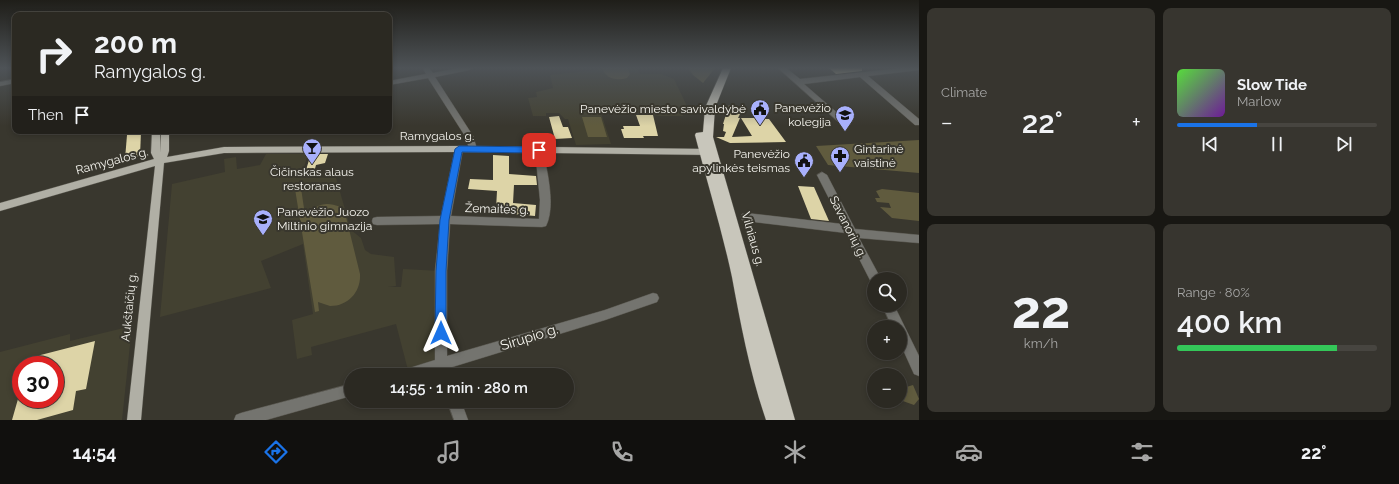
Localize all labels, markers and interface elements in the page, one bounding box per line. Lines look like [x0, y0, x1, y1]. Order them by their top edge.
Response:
text: 200 m [94, 27, 177, 60]
icon: right [28, 28, 80, 80]
text: Ramygalos g. [94, 61, 206, 82]
text: Slow Tide [1237, 76, 1307, 94]
text: Climate [941, 85, 987, 100]
text: Marlow [1237, 94, 1282, 109]
public building icon: Panevėžio miesto savivaldybė [749, 98, 771, 126]
place label: Panevėžio kolegija [774, 101, 831, 129]
place label: Panevėžio miesto savivaldybė [580, 102, 746, 116]
icon: arrive [71, 104, 93, 126]
school or university icon: Panevėžio kolegija [834, 104, 856, 132]
text: 22° [1022, 105, 1063, 140]
text: Then [28, 106, 63, 124]
text: − [941, 109, 953, 135]
text: + [1132, 109, 1141, 135]
street label: Ramygalos g. [400, 129, 474, 143]
pin [522, 133, 556, 167]
icon: previous [1199, 133, 1221, 155]
icon: pause [1266, 133, 1288, 155]
icon: next [1333, 133, 1355, 155]
bar icon: Čičinskas alaus restoranas [301, 137, 323, 165]
icon: arrive [528, 139, 550, 161]
place label: Gintarinė vaistinė [854, 142, 904, 170]
street label: Ramygalos g. [74, 145, 150, 177]
pharmacy icon: Gintarinė vaistinė [829, 145, 851, 173]
place label: Panevėžio apylinkės teismas [692, 147, 790, 175]
public building icon: Panevėžio apylinkės teismas [793, 150, 815, 178]
place label: Čičinskas alaus restoranas [270, 165, 354, 193]
street label: Savanorių g. [826, 194, 870, 260]
street label: Žemaitės g. [465, 201, 529, 217]
place label: Panevėžio Juozo Miltinio gimnazija [277, 205, 372, 233]
school or university icon: Panevėžio Juozo Miltinio gimnazija [252, 208, 274, 236]
street label: Vilniaus g. [739, 210, 767, 268]
street label: Aukštaičių g. [118, 272, 140, 342]
map controls [867, 272, 907, 408]
button: search [867, 272, 907, 312]
text: 22 [1012, 279, 1070, 340]
text: Range · 80% [1177, 285, 1250, 300]
text: 400 km [1177, 305, 1282, 340]
position arrow [420, 312, 462, 354]
button: + [867, 320, 907, 360]
street label: Sirupio g. [498, 321, 560, 353]
text: km/h [1024, 336, 1058, 351]
speed limit sign: 30 [12, 356, 64, 408]
button: − [867, 368, 907, 408]
text: 14:55 · 1 min · 280 m [390, 379, 528, 397]
icon: directions [262, 438, 290, 466]
icon: music [435, 438, 463, 466]
icon: phone [608, 438, 636, 466]
icon: climate [781, 438, 809, 466]
icon: car [955, 438, 983, 466]
icon: filters [1128, 438, 1156, 466]
text: 14:54 [73, 442, 116, 463]
text: 22° [1301, 442, 1326, 463]

